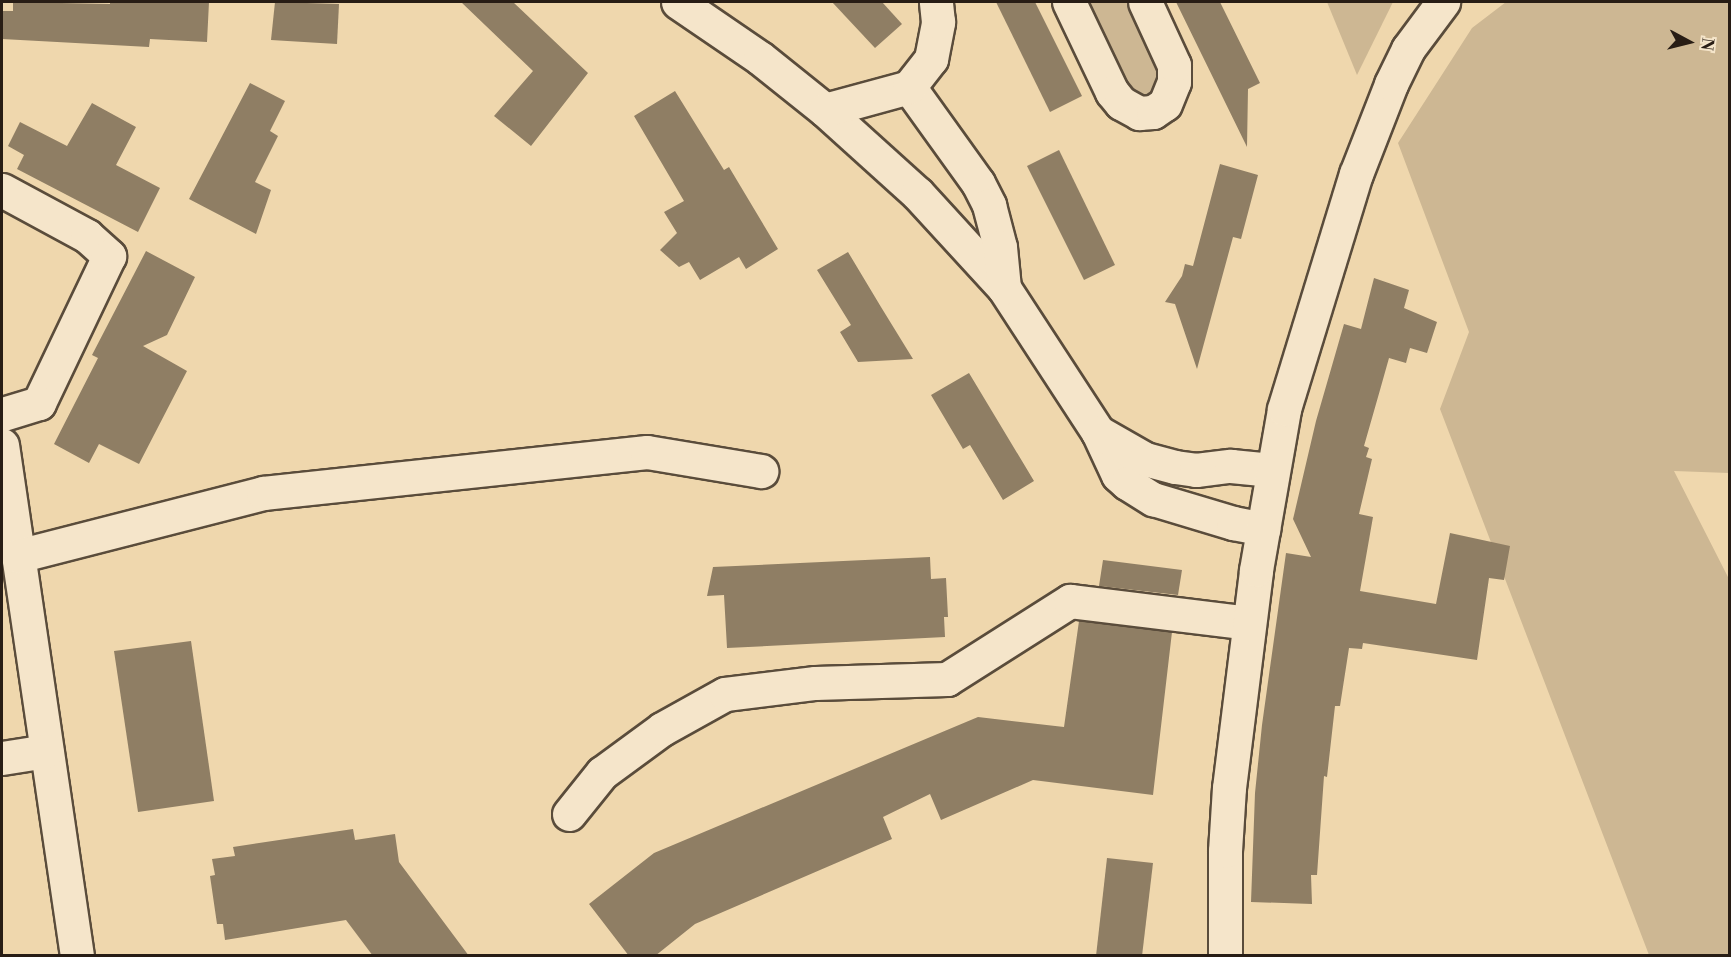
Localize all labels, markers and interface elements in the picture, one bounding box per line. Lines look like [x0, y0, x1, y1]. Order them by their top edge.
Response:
north arrow [1659, 12, 1719, 72]
text: N [1696, 37, 1718, 52]

